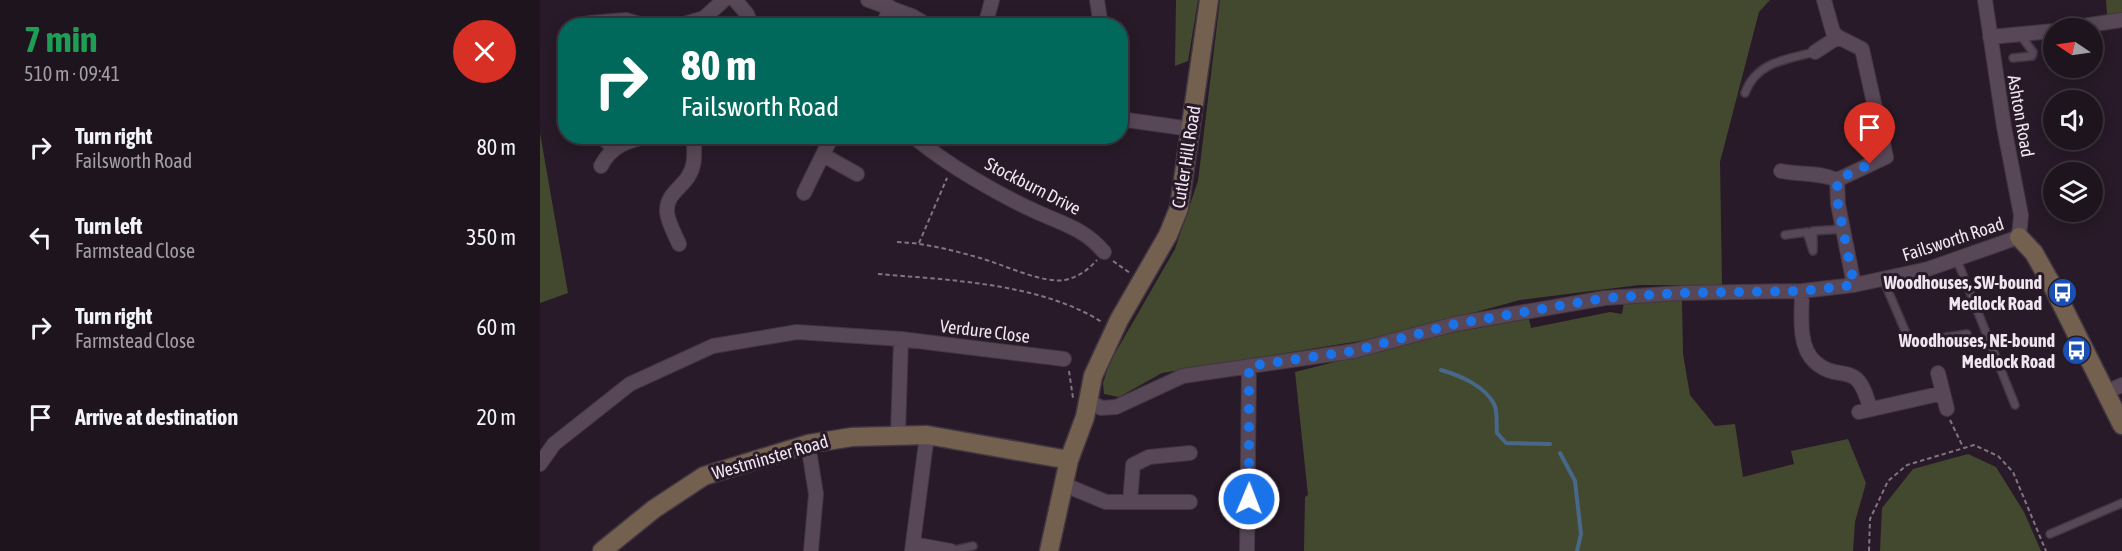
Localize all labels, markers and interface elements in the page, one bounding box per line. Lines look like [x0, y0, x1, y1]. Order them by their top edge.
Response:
text: 7 min [24, 18, 98, 60]
north arrow [2043, 18, 2103, 78]
map controls [2043, 18, 2103, 222]
button: close [453, 20, 516, 83]
text: 80 m [681, 41, 756, 89]
icon: right [582, 42, 660, 120]
text: 510 m · 09:41 [24, 62, 120, 85]
street label: Ashton Road [2003, 73, 2039, 159]
button: sound [2043, 90, 2103, 150]
text: Failsworth Road [681, 91, 839, 122]
pin [1844, 102, 1895, 164]
street label: Cutler Hill Road [1168, 104, 1204, 210]
icon: arrive [1853, 111, 1886, 144]
text: Turn right [75, 123, 152, 149]
icon: right [24, 131, 57, 164]
text: 80 m [476, 134, 516, 160]
text: Failsworth Road [75, 149, 192, 172]
street label: Stockburn Drive [982, 153, 1084, 219]
button: layers [2043, 162, 2103, 222]
text: Turn left [75, 213, 142, 239]
street label: Failsworth Road [1900, 213, 2006, 265]
icon: left [24, 221, 57, 254]
text: 350 m [466, 224, 516, 250]
text: Farmstead Close [75, 239, 195, 262]
place label: Woodhouses, SW-bound Medlock Road [1883, 272, 2042, 314]
bus stop icon: Woodhouses, SW-bound Medlock Road [2047, 276, 2079, 308]
text: Turn right [75, 303, 152, 329]
icon: right [24, 311, 57, 344]
text: 60 m [476, 314, 516, 340]
street label: Verdure Close [939, 315, 1031, 347]
text: Farmstead Close [75, 329, 195, 352]
place label: Woodhouses, NE-bound Medlock Road [1898, 330, 2055, 372]
bus stop icon: Woodhouses, NE-bound Medlock Road [2060, 334, 2092, 366]
icon: arrive [24, 401, 57, 434]
text: Arrive at destination [75, 404, 238, 430]
text: 20 m [476, 404, 516, 430]
street label: Westminster Road [710, 430, 830, 484]
position arrow [1217, 467, 1281, 531]

